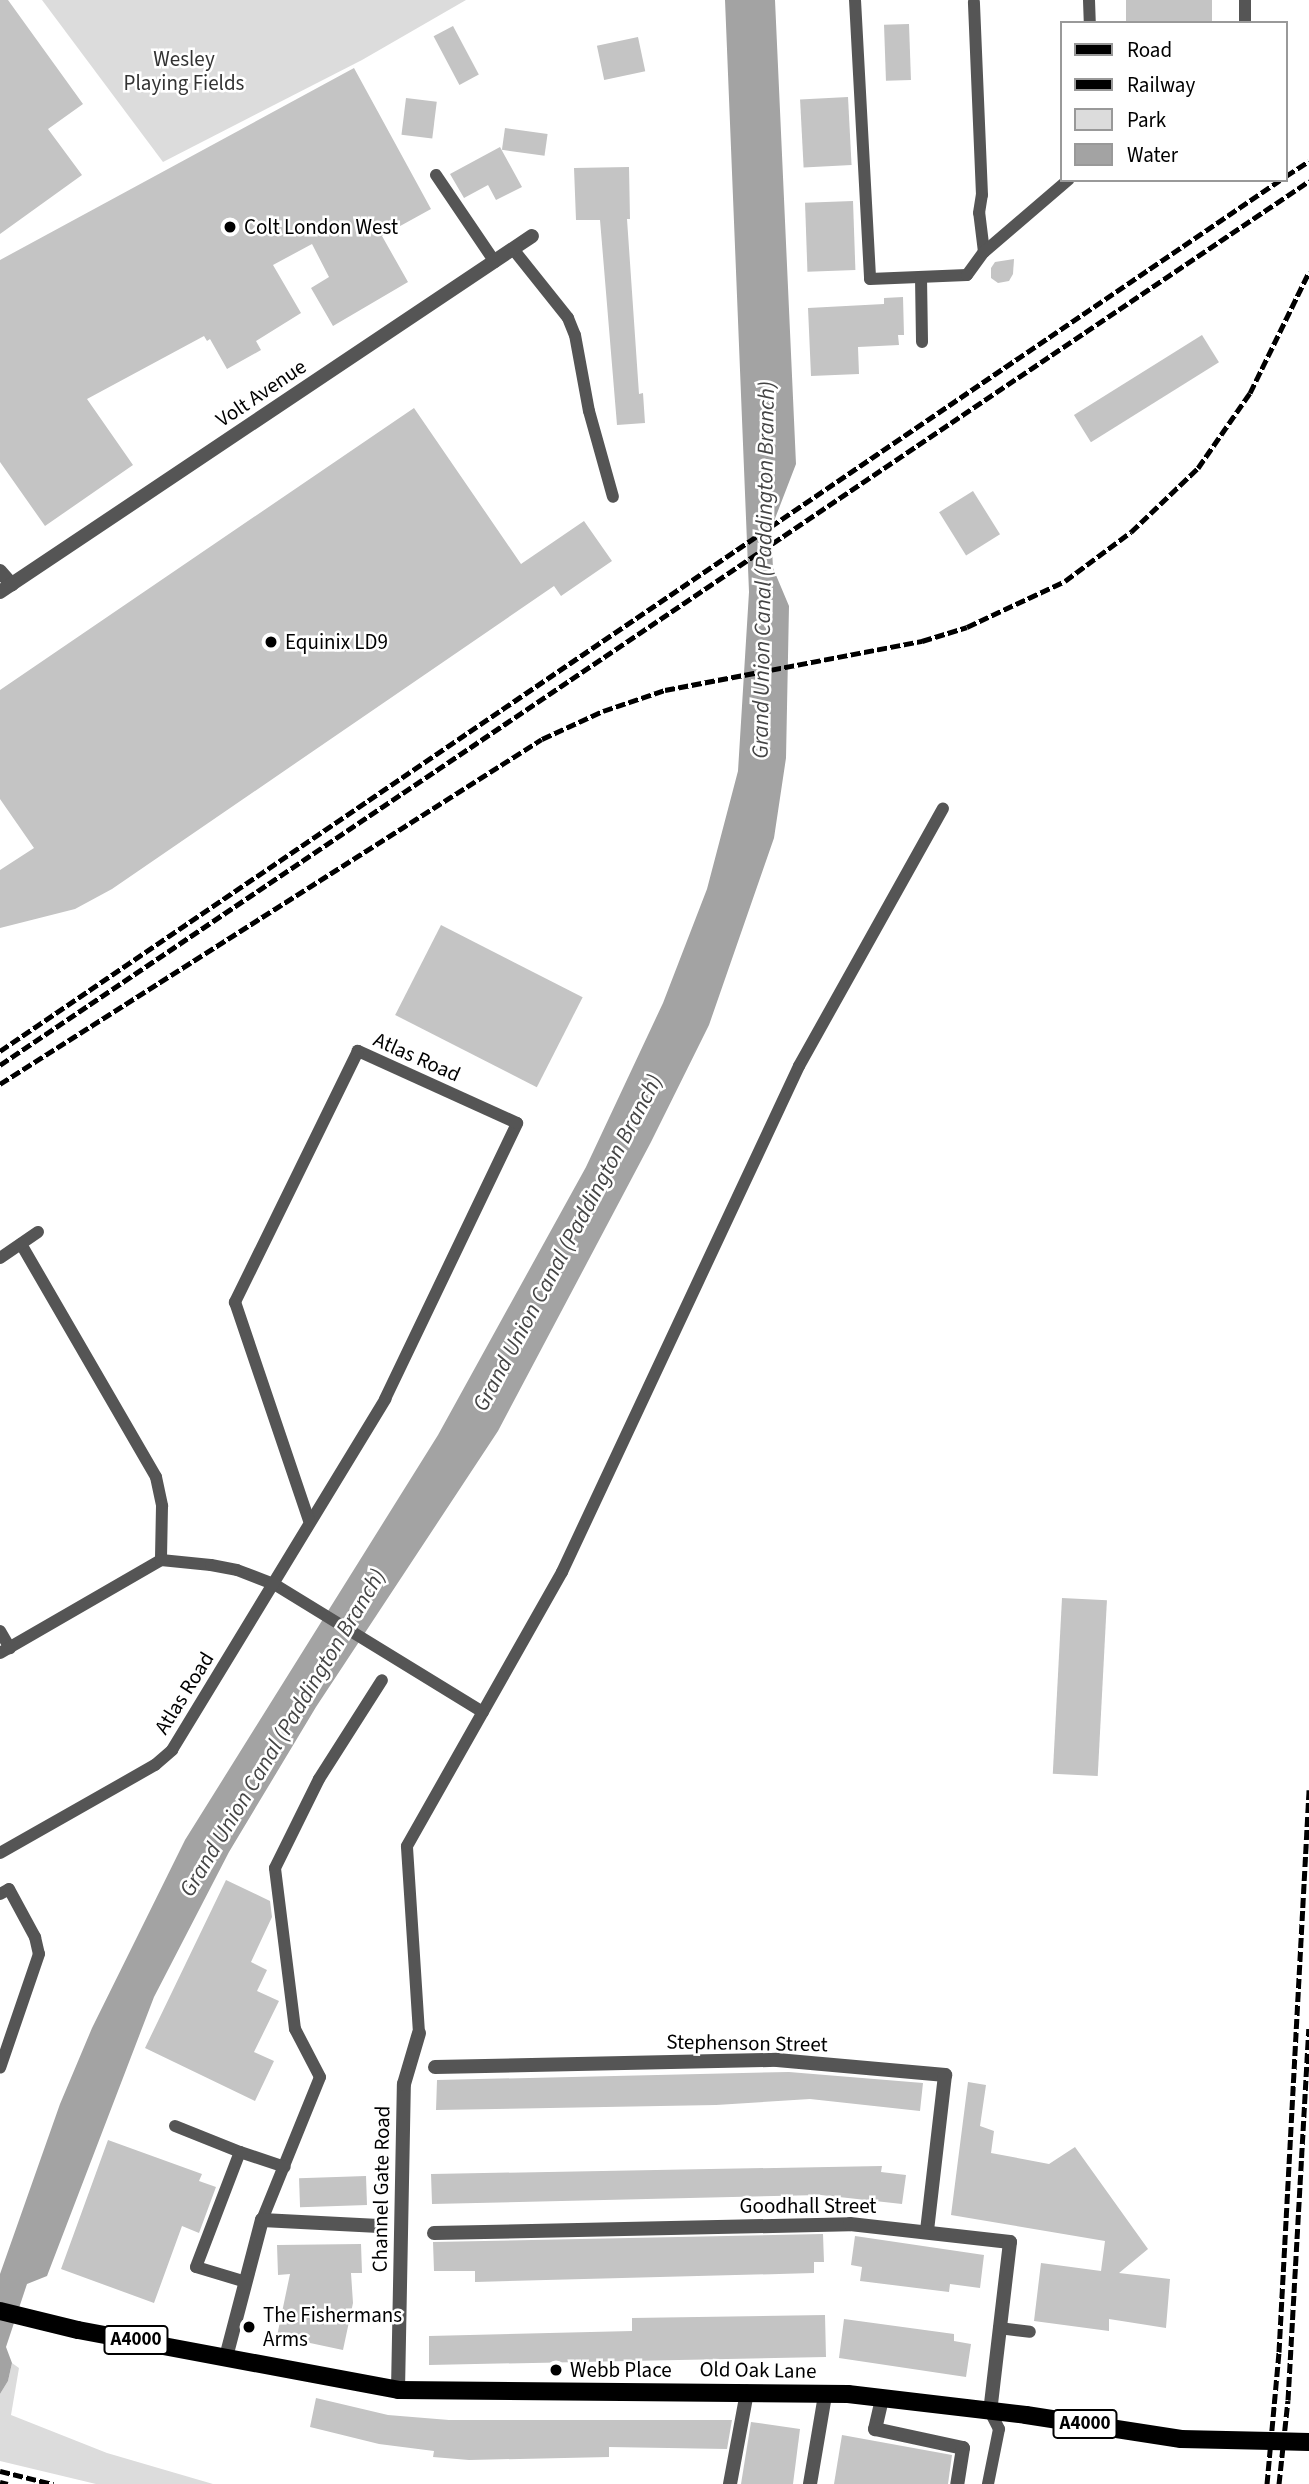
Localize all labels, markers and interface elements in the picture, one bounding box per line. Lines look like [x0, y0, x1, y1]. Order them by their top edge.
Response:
legend [1060, 21, 1288, 182]
text: Road [1127, 35, 1172, 65]
park label: Wesley Playing Fields [124, 46, 244, 96]
text: Railway [1127, 70, 1195, 100]
text: Park [1127, 105, 1166, 135]
text: Water [1127, 140, 1178, 170]
place label: Colt London West [244, 214, 398, 240]
marker: Colt London West [222, 219, 238, 235]
street label: Volt Avenue [211, 354, 311, 432]
water label: Grand Union Canal (Paddington Branch) [747, 381, 781, 759]
place label: Equinix LD9 [285, 629, 388, 655]
marker: Equinix LD9 [263, 634, 279, 650]
street label: Atlas Road [370, 1027, 464, 1087]
water label: Grand Union Canal (Paddington Branch) [467, 1070, 669, 1416]
water label: Grand Union Canal (Paddington Branch) [174, 1564, 392, 1902]
street label: Atlas Road [149, 1647, 219, 1739]
street label: Stephenson Street [666, 2029, 828, 2057]
street label: Channel Gate Road [367, 2105, 395, 2273]
street label: Goodhall Street [740, 2193, 876, 2219]
place label: The Fishermans Arms [263, 2302, 402, 2352]
marker: The Fishermans Arms [241, 2319, 257, 2335]
road number: A4000 [103, 2324, 169, 2356]
street label: Old Oak Lane [699, 2356, 817, 2384]
place label: Webb Place [570, 2357, 672, 2383]
marker: Webb Place [548, 2362, 564, 2378]
road number: A4000 [1052, 2408, 1118, 2440]

